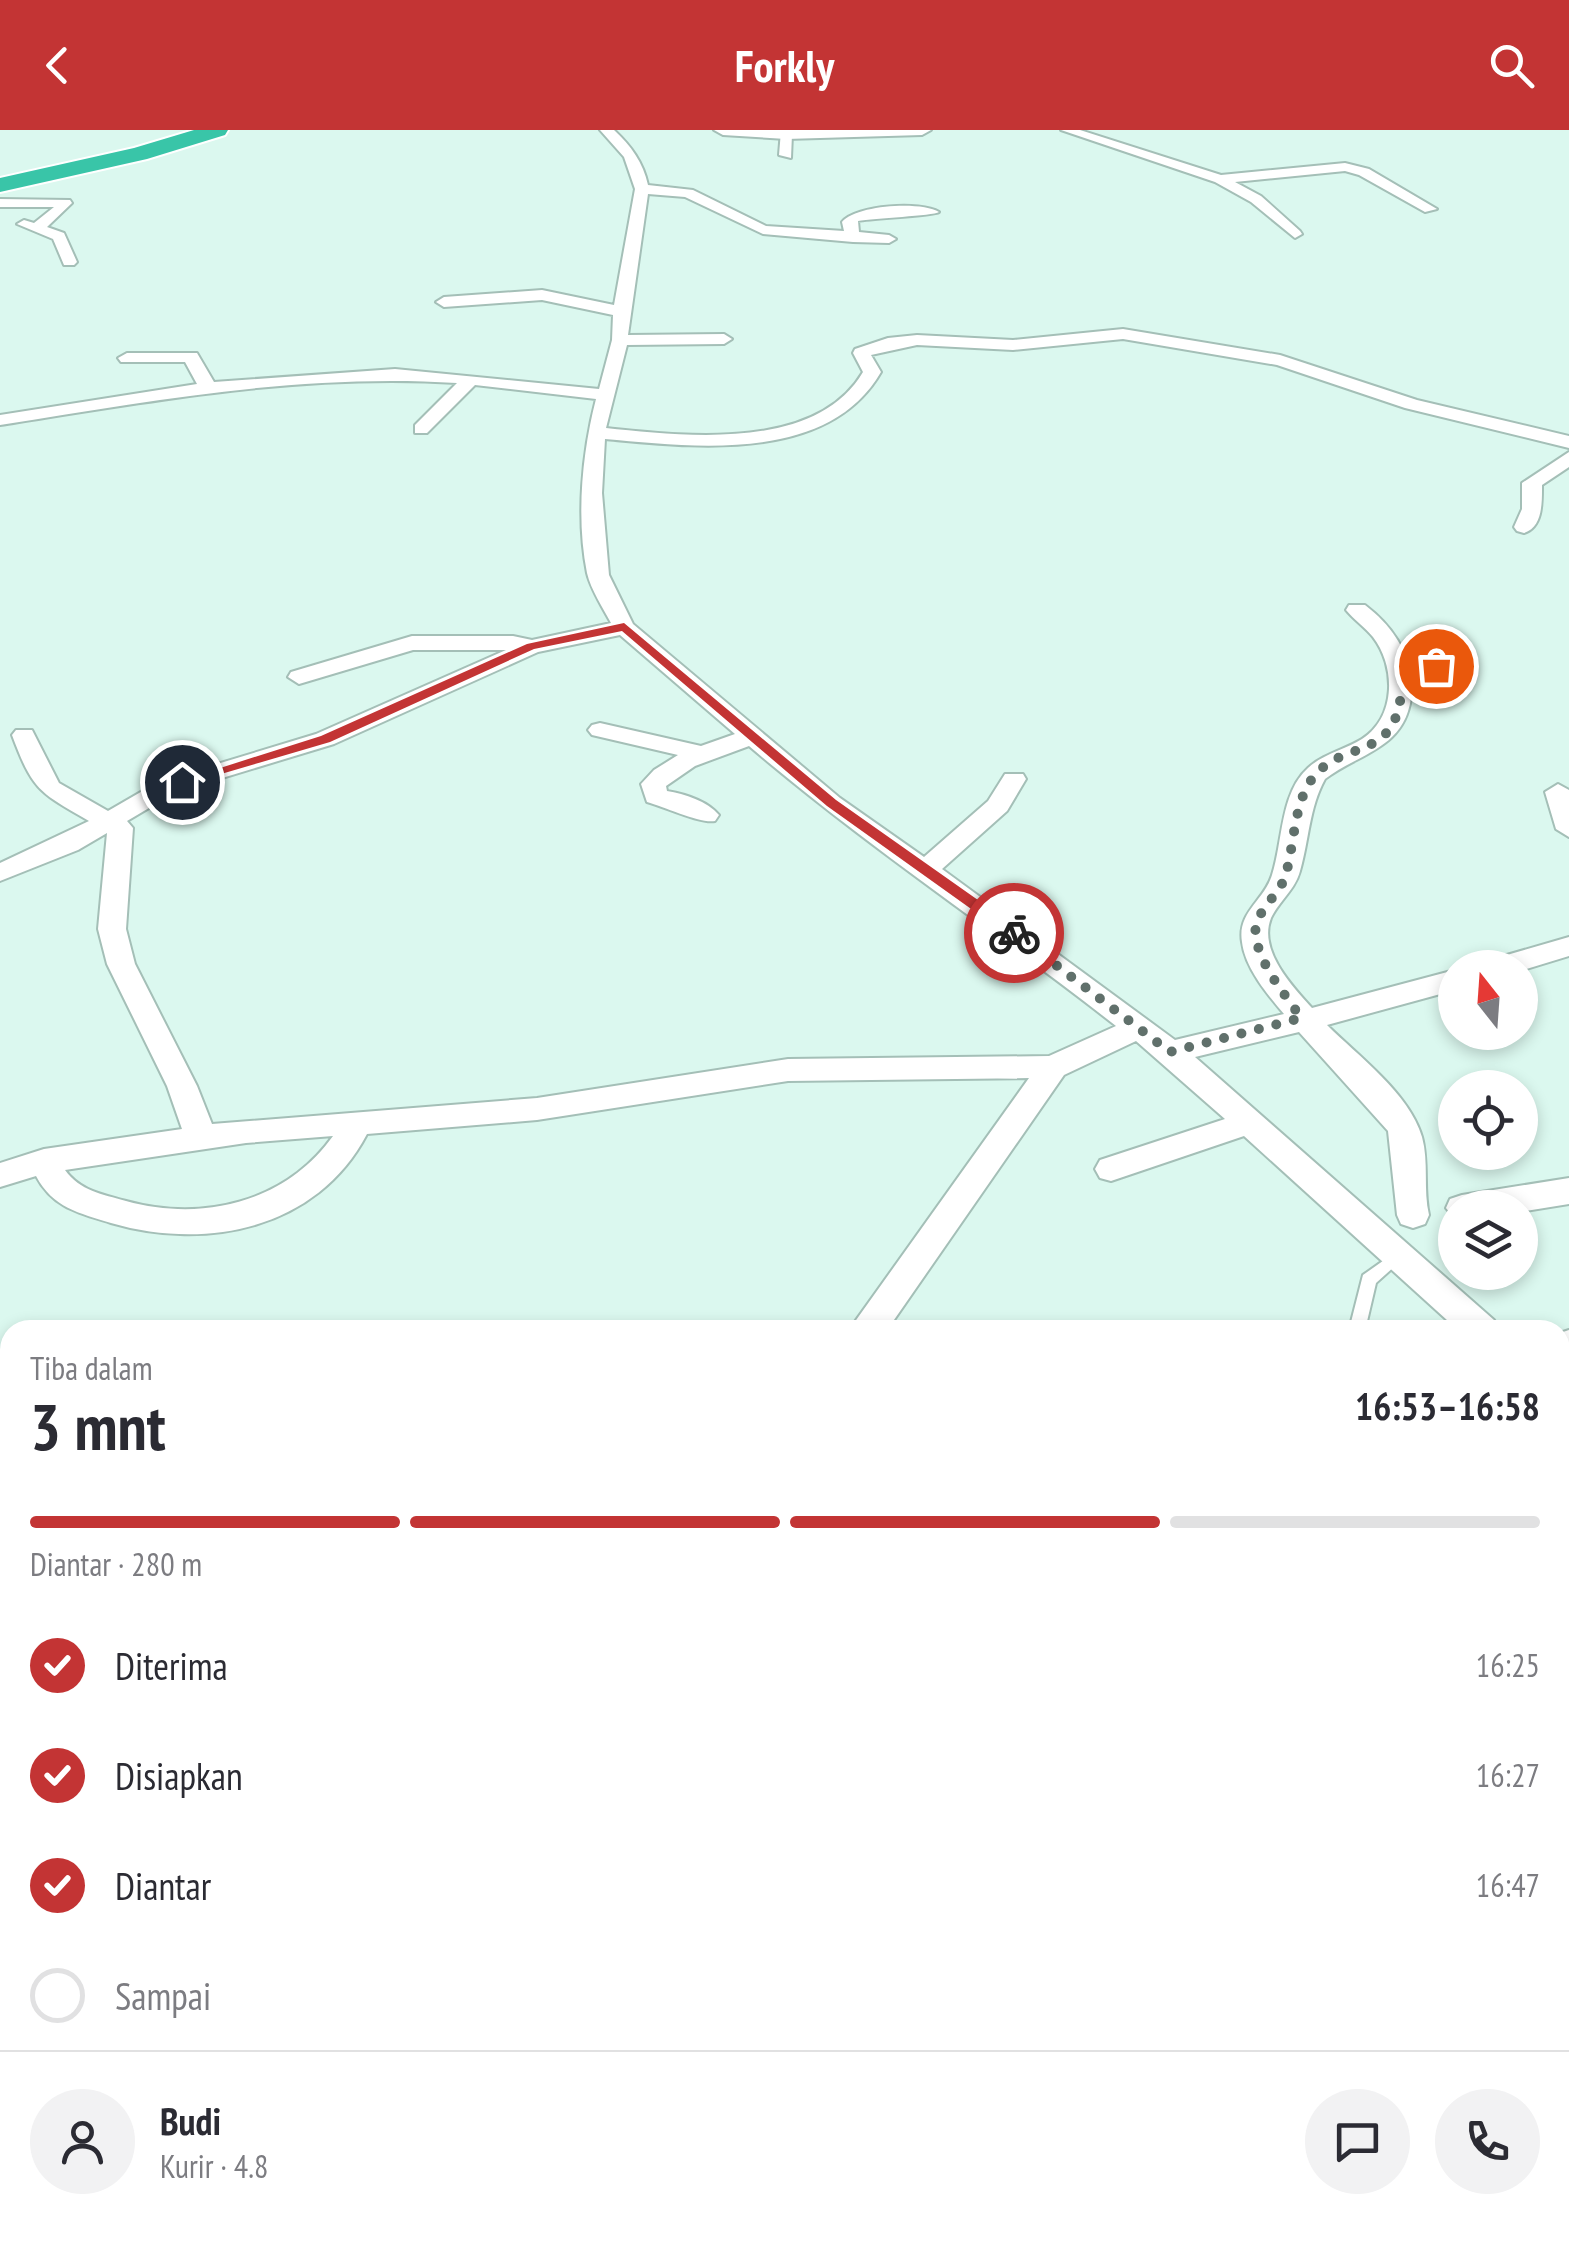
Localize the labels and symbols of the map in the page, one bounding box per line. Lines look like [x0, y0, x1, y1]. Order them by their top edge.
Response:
pin [1394, 624, 1479, 709]
pin [140, 740, 225, 825]
courier [964, 883, 1064, 983]
north arrow [1438, 950, 1538, 1050]

